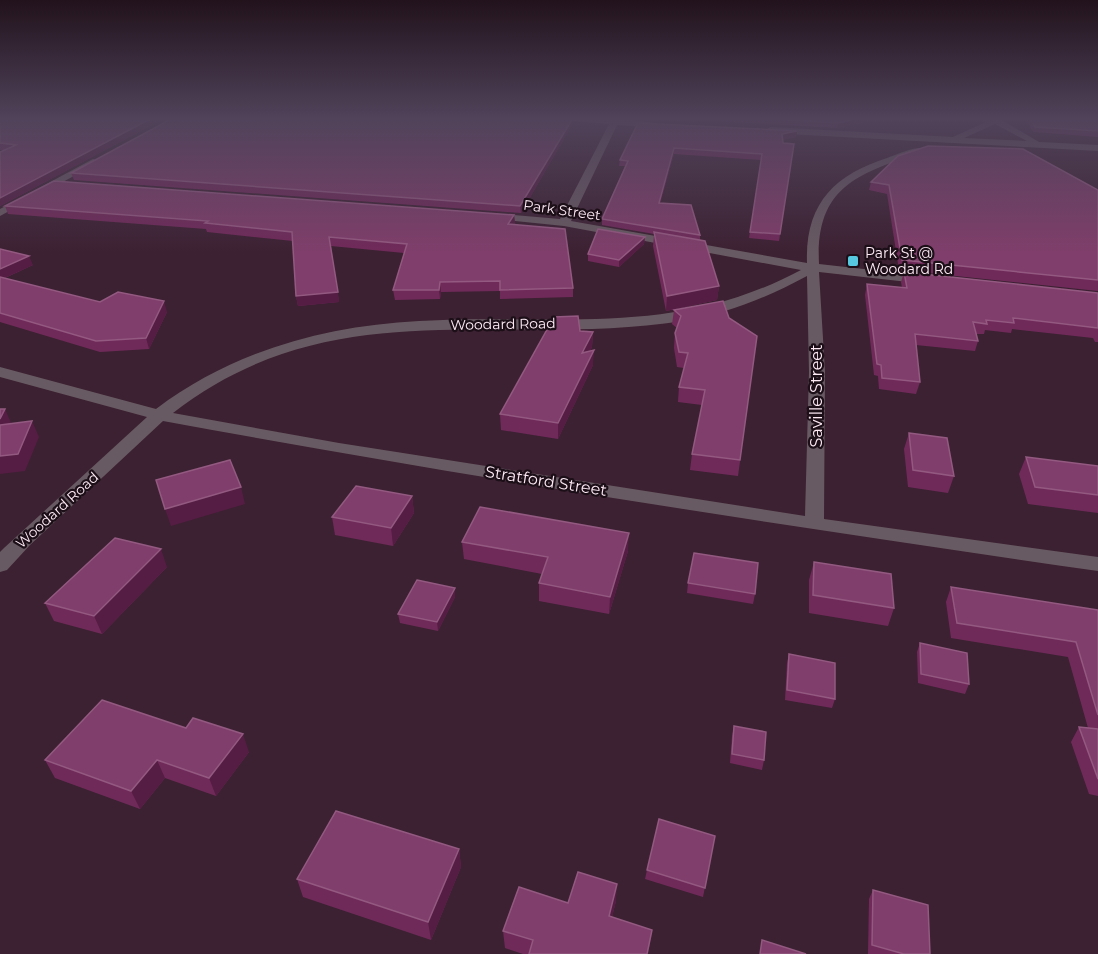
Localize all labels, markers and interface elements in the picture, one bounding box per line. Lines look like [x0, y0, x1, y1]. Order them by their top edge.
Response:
street label: Park Street [522, 196, 602, 224]
place label: Park St @ Woodard Rd [865, 244, 953, 278]
marker: Park St @ Woodard Rd [846, 254, 860, 268]
street label: Woodard Road [450, 314, 556, 334]
street label: Saville Street [807, 344, 826, 447]
street label: Stratford Street [484, 462, 609, 500]
street label: Woodard Road [12, 468, 102, 552]

